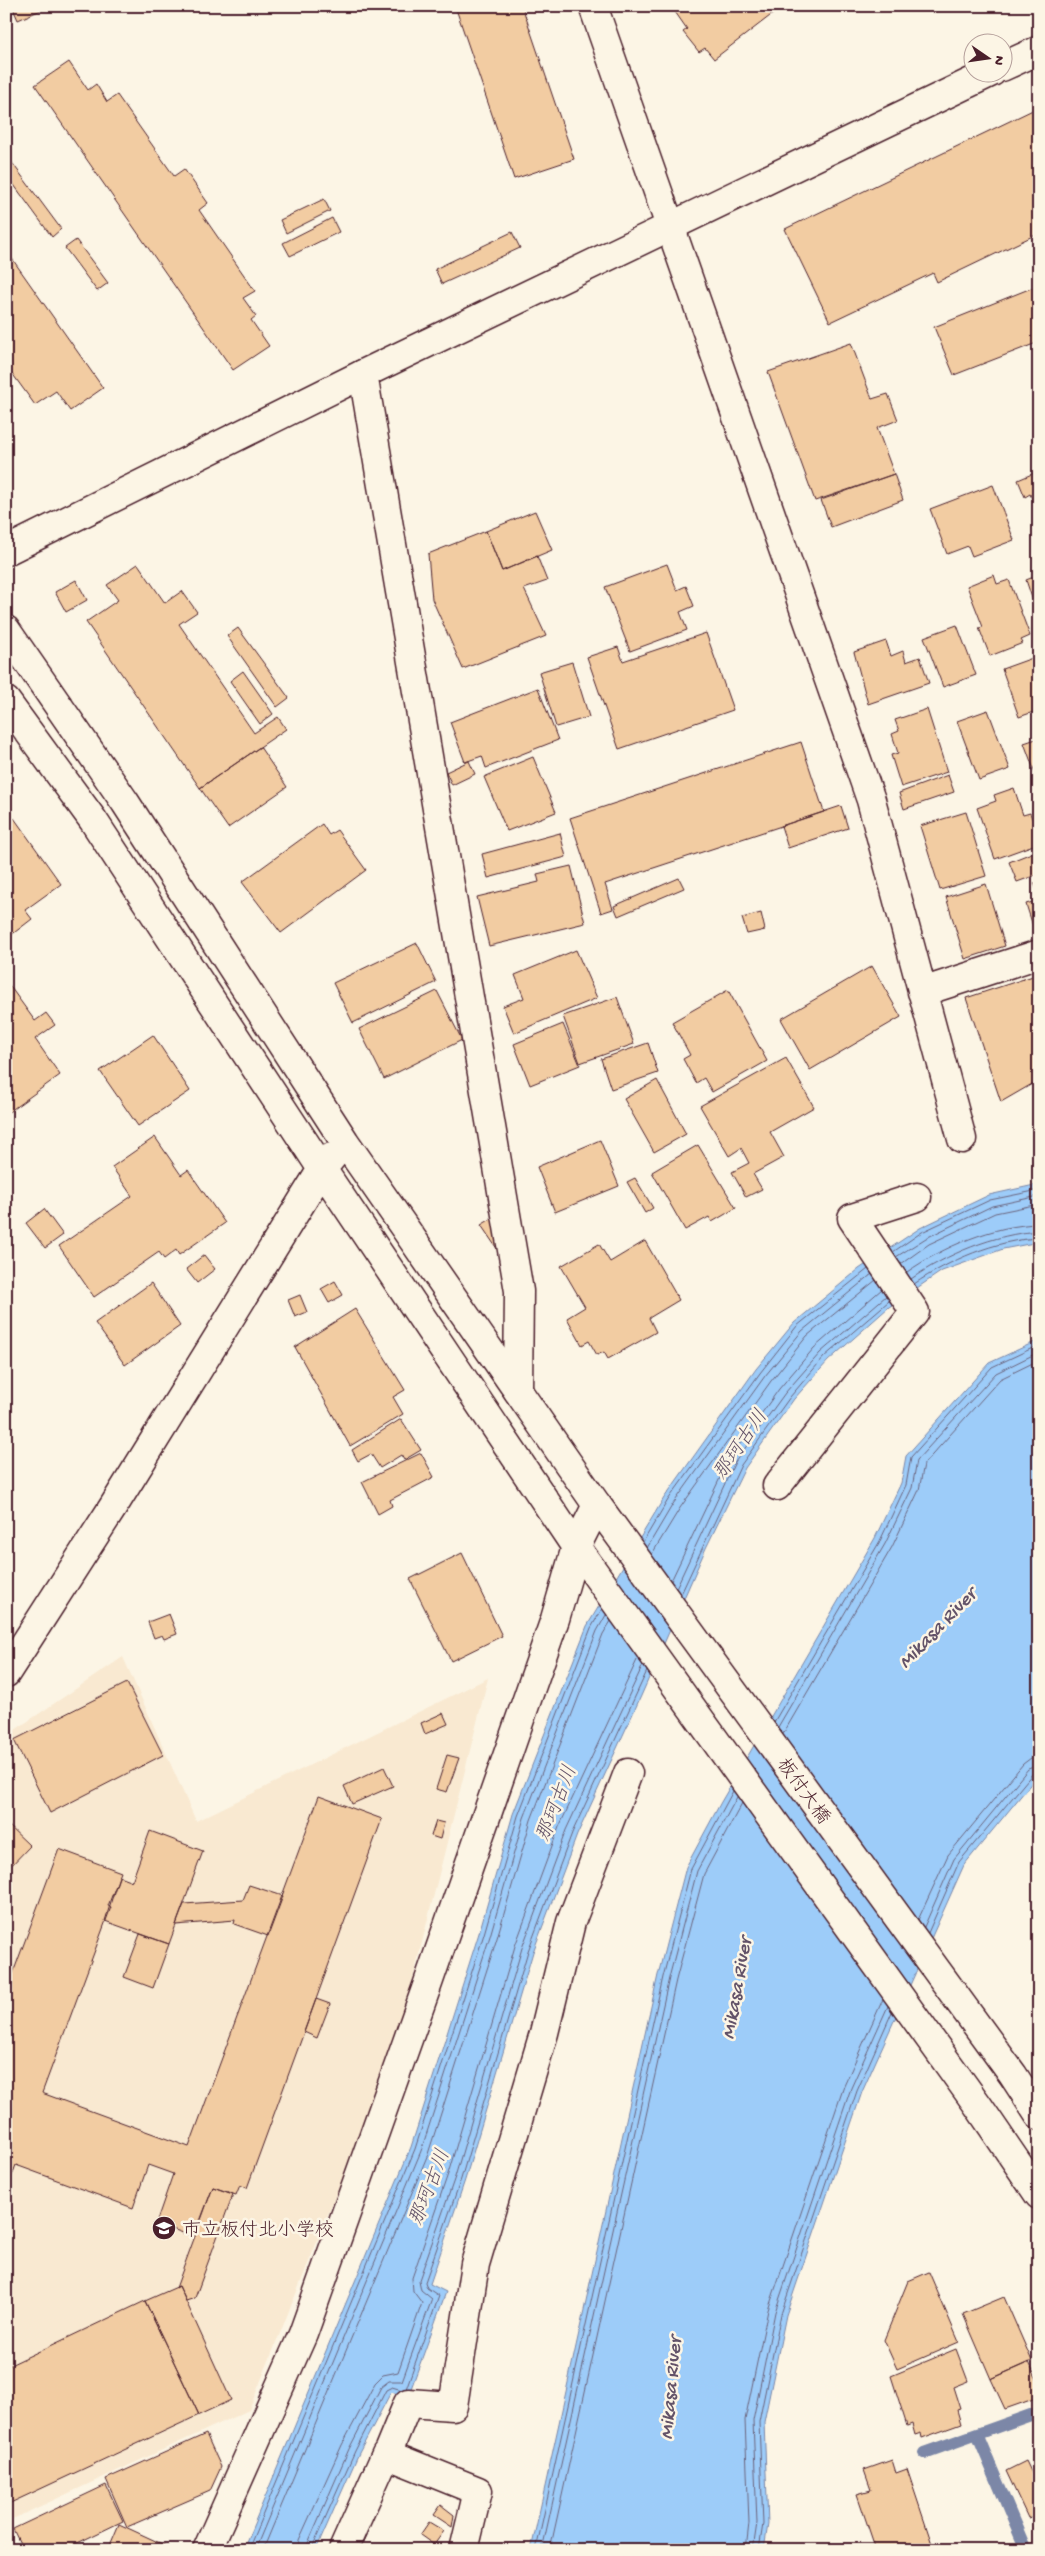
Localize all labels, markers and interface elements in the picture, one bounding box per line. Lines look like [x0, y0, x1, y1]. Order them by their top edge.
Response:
north arrow [962, 32, 1012, 82]
text: N [989, 54, 1008, 67]
water label: 那珂古川 [709, 1406, 774, 1486]
water label: Mikasa River [895, 1582, 985, 1674]
street label: 板付大橋 [771, 1755, 834, 1830]
water label: 那珂古川 [532, 1762, 583, 1846]
water label: Mikasa River [718, 1932, 759, 2041]
water label: 那珂古川 [405, 2146, 456, 2230]
school or university icon: 市立板付北小学校 [151, 2215, 177, 2241]
place label: 市立板付北小学校 [182, 2219, 334, 2243]
water label: Mikasa River [657, 2332, 689, 2440]

